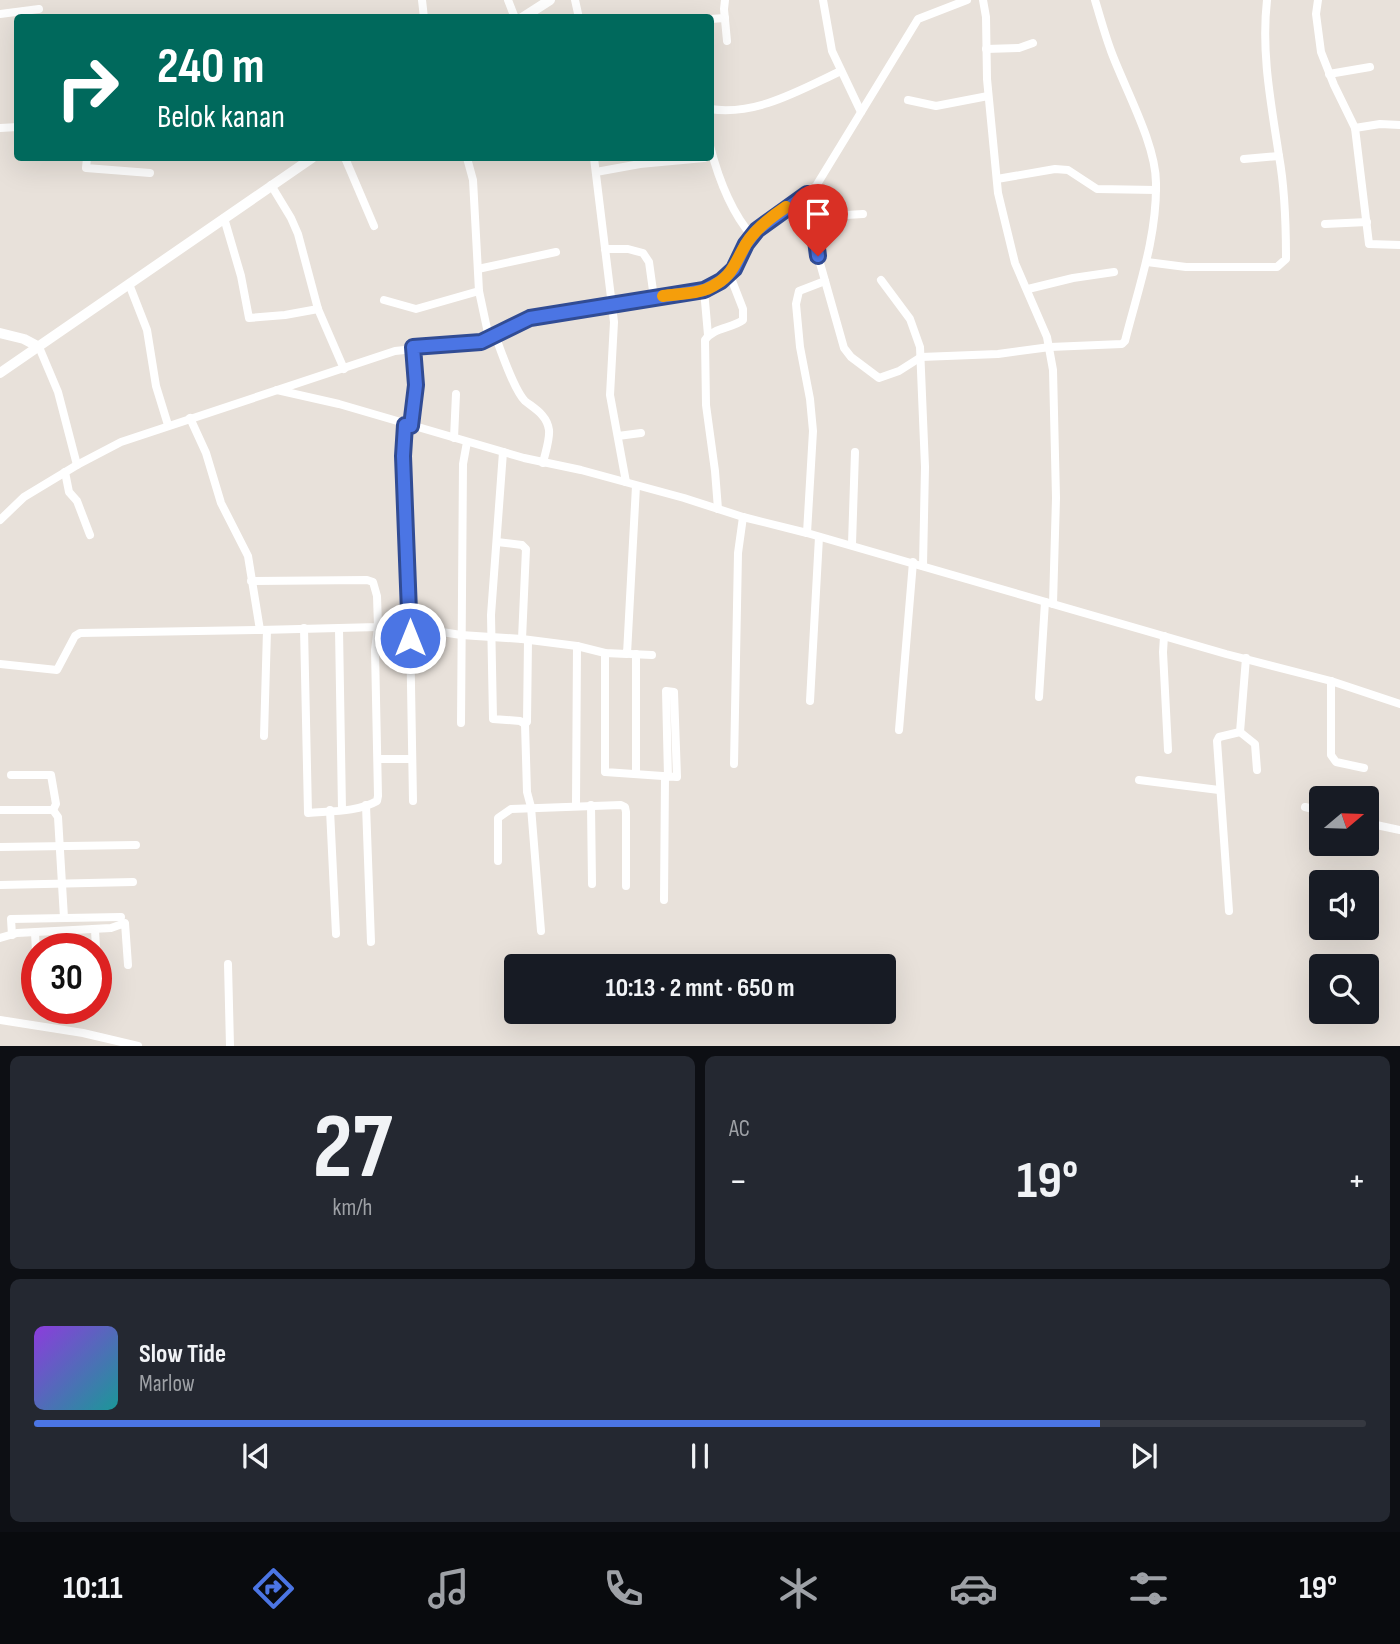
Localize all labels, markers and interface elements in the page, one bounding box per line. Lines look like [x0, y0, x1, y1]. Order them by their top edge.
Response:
text: 240 m [157, 38, 265, 97]
icon: right [42, 42, 133, 133]
text: Belok kanan [157, 98, 285, 137]
pin [788, 184, 848, 256]
icon: arrive [799, 195, 837, 233]
position arrow [373, 601, 447, 675]
north arrow [1309, 786, 1379, 856]
map controls [1309, 786, 1379, 1024]
button: sound [1309, 870, 1379, 940]
speed limit sign: 30 [21, 933, 112, 1024]
button: search [1309, 954, 1379, 1024]
text: 10:13 · 2 mnt · 650 m [606, 973, 794, 1004]
text: 27 [313, 1094, 392, 1203]
text: AC [729, 1115, 750, 1143]
text: 19° [1017, 1150, 1078, 1213]
text: − [729, 1159, 748, 1204]
text: + [1347, 1159, 1366, 1204]
text: km/h [333, 1194, 372, 1222]
text: Slow Tide [139, 1339, 226, 1370]
text: Marlow [139, 1370, 195, 1398]
icon: previous [237, 1437, 275, 1475]
icon: pause [681, 1437, 719, 1475]
icon: next [1125, 1437, 1163, 1475]
icon: directions [249, 1564, 298, 1613]
icon: music [424, 1564, 473, 1613]
icon: phone [599, 1564, 648, 1613]
icon: climate [774, 1564, 823, 1613]
icon: car [949, 1564, 998, 1613]
icon: filters [1124, 1564, 1173, 1613]
text: 10:11 [63, 1569, 123, 1608]
text: 19° [1299, 1569, 1337, 1608]

